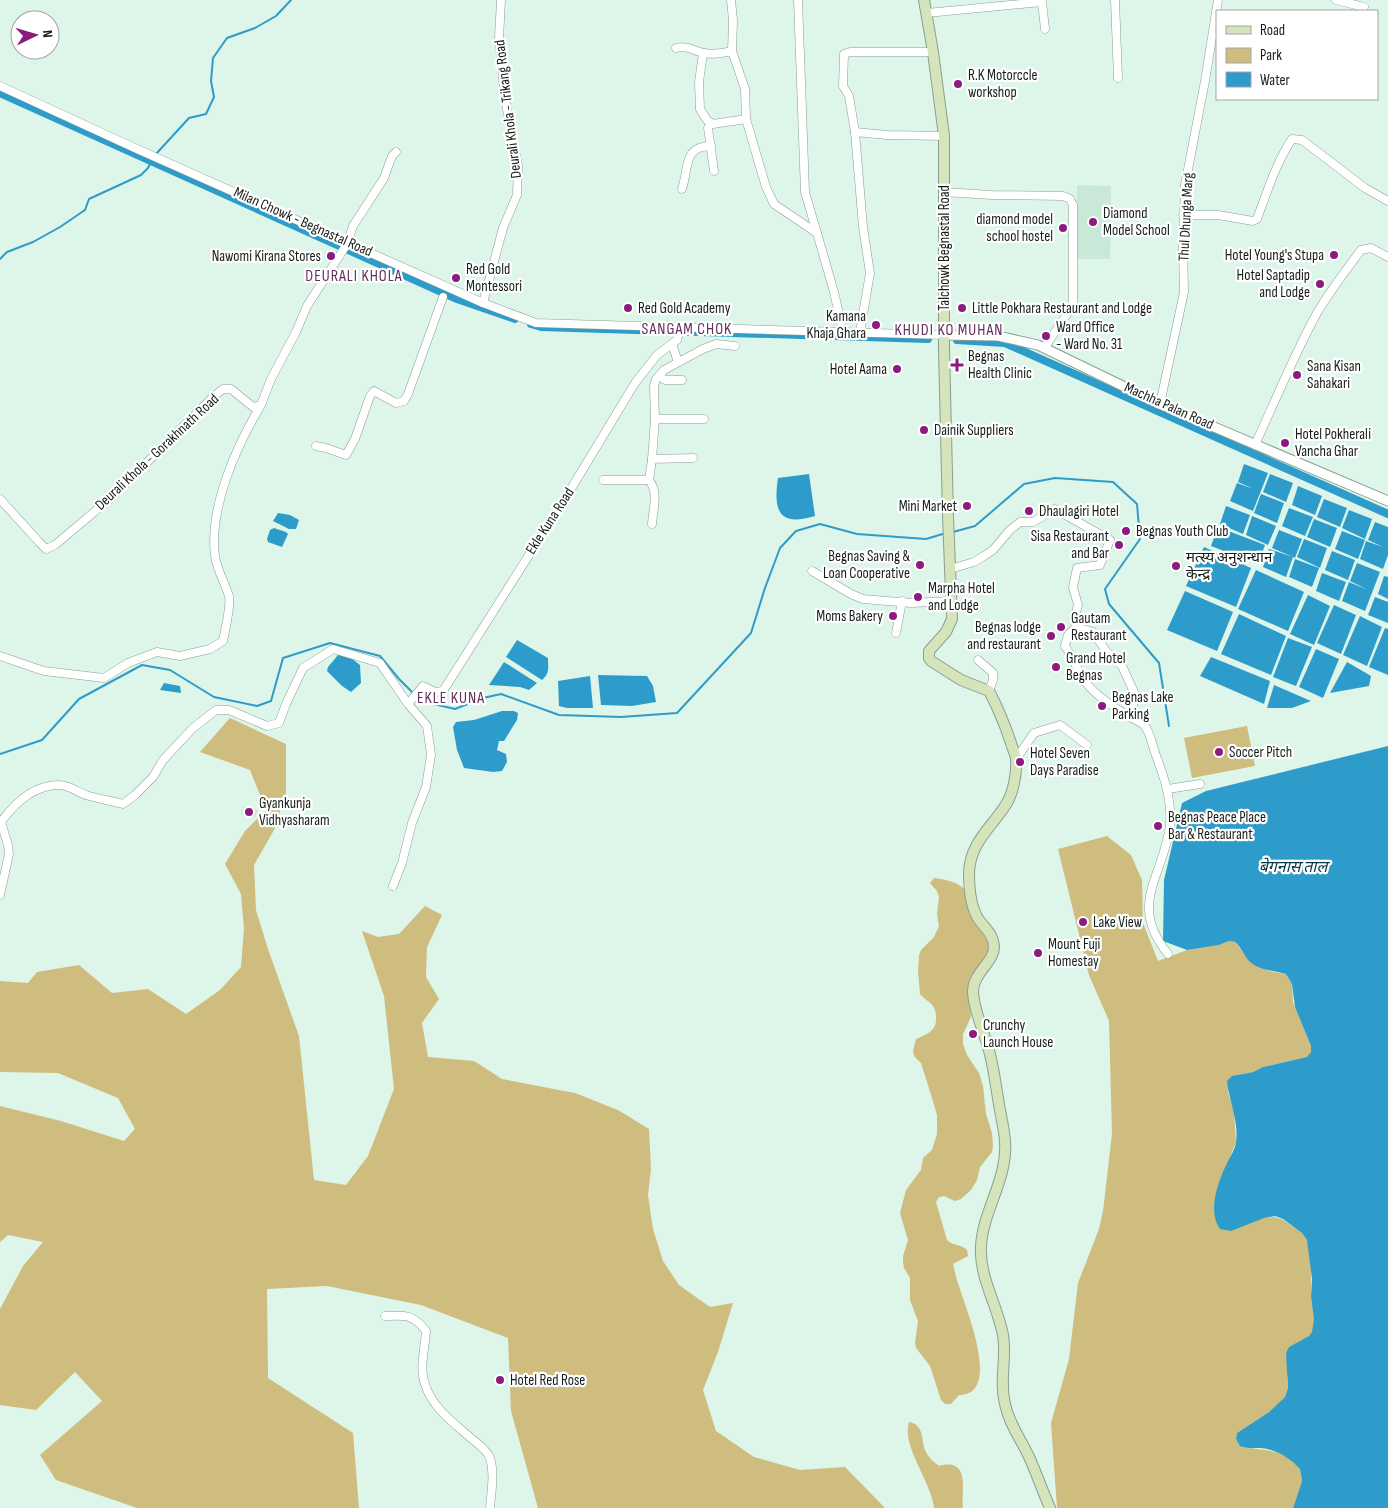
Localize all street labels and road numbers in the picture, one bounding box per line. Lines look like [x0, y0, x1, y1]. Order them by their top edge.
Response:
street label: Deurali Khola - Trikang Road [490, 39, 526, 179]
street label: Thul Dhunga Marg [1174, 172, 1198, 262]
street label: Milan Chowk - Begnastal Road [231, 183, 375, 261]
street label: Talchowk Begnastal Road [935, 185, 954, 311]
street label: Machha Palan Road [1121, 378, 1217, 434]
street label: Deurali Khola - Gorakhnath Road [91, 390, 223, 514]
street label: Ekle Kuna Road [521, 484, 579, 558]

